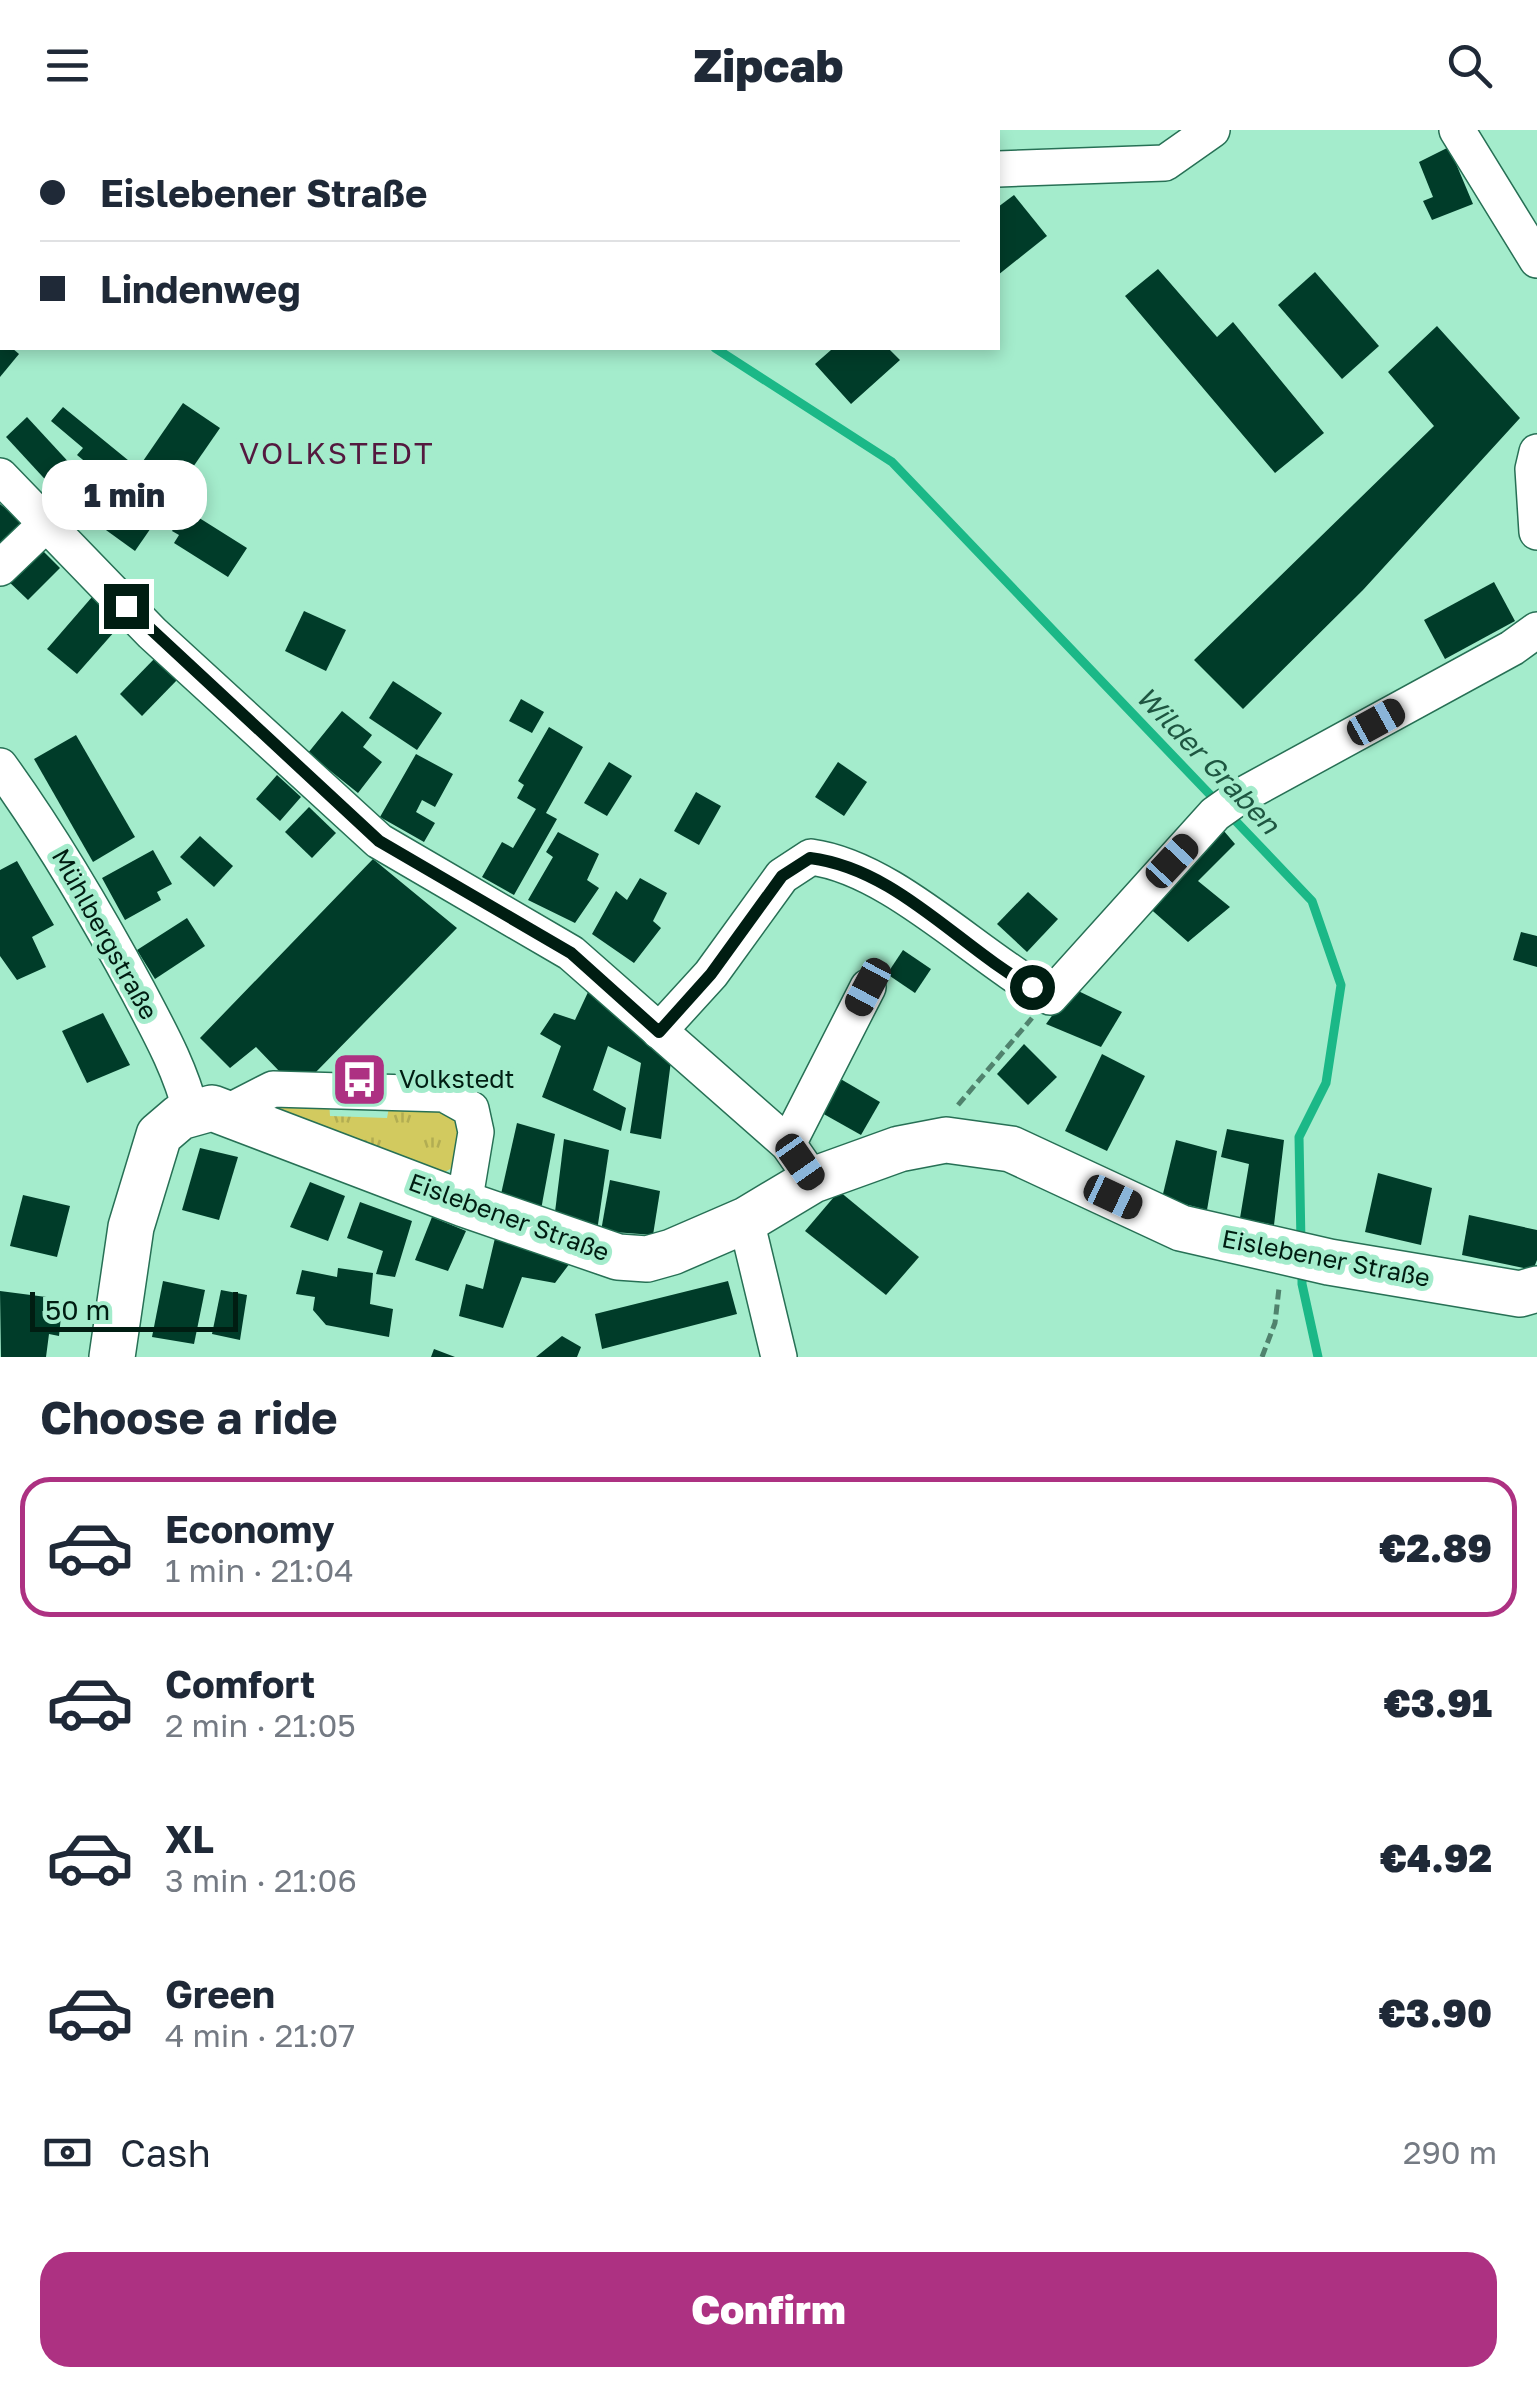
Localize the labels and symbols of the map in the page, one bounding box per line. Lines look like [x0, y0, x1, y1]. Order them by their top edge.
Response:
district label: VOLKSTEDT [239, 435, 435, 471]
callout: 1 min [44, 461, 208, 531]
route end [104, 584, 149, 629]
water label: Wilder Graben [1130, 679, 1288, 841]
car [1342, 694, 1410, 750]
car [1141, 829, 1203, 893]
street label: Mühlbergstraße [46, 843, 165, 1025]
car [841, 953, 895, 1021]
route start [1010, 965, 1055, 1010]
bus stop icon: Volkstedt [330, 1049, 390, 1109]
place label: Volkstedt [399, 1063, 515, 1094]
car [771, 1129, 829, 1195]
street label: Eislebener Straße [405, 1166, 614, 1267]
car [1079, 1171, 1147, 1223]
street label: Eislebener Straße [1219, 1222, 1433, 1293]
scale bar [30, 1287, 238, 1332]

